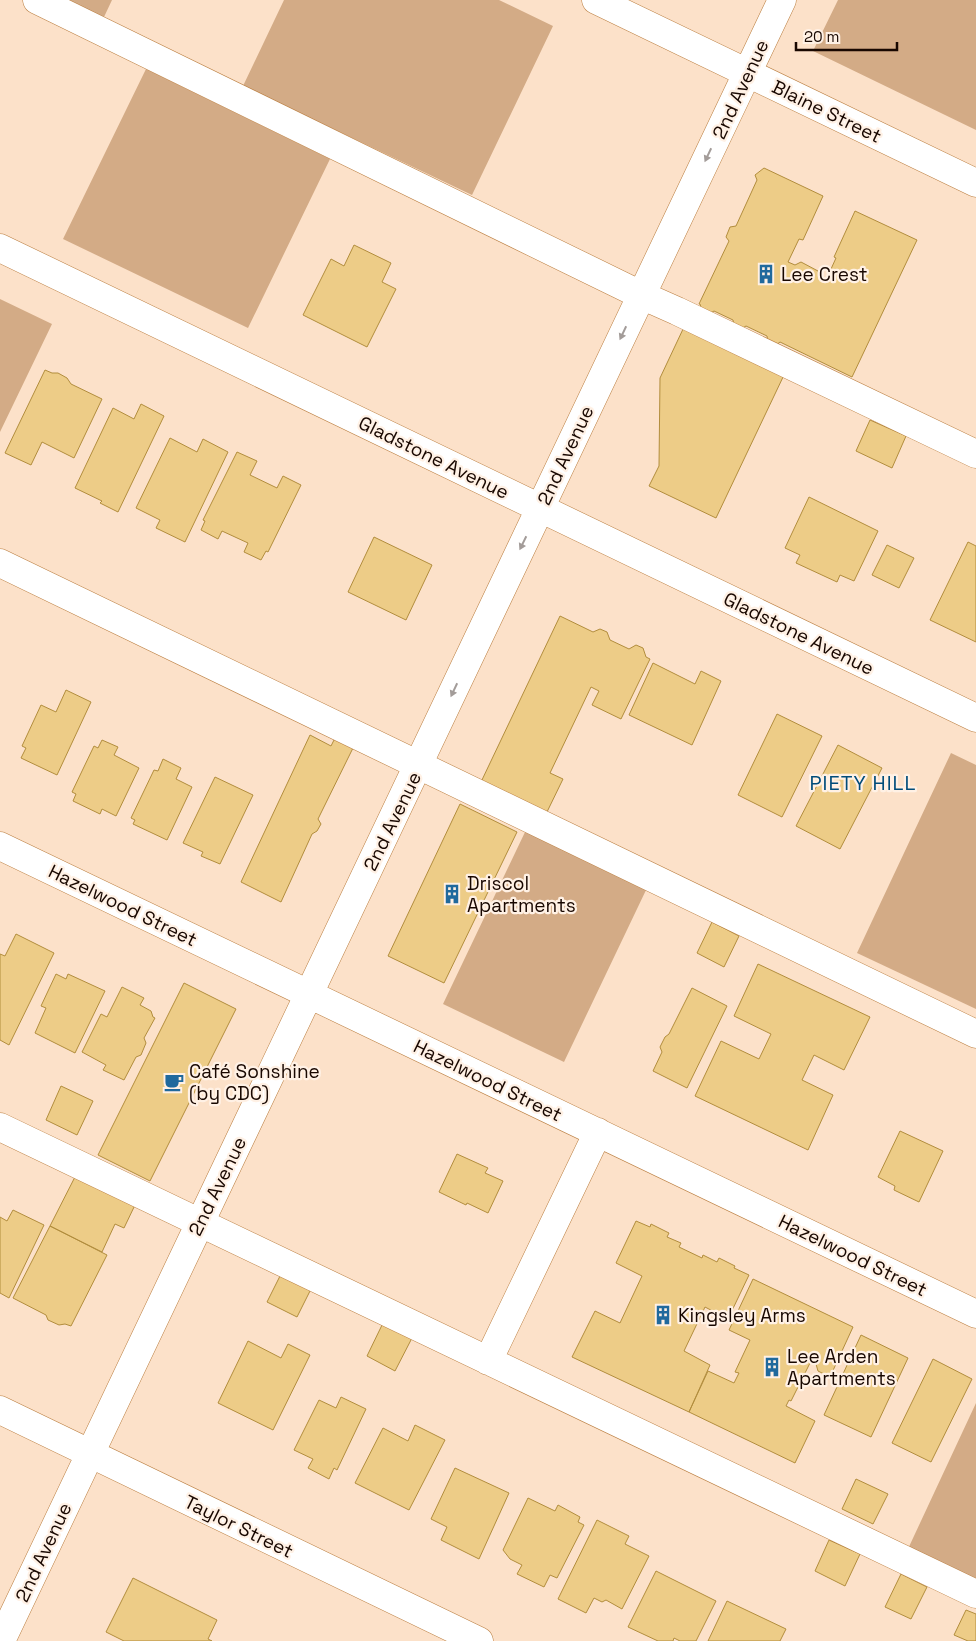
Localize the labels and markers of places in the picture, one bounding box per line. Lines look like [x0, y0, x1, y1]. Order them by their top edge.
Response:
place label: Lee Crest [781, 262, 868, 287]
building icon: Lee Crest [755, 263, 777, 285]
place label: Driscol Apartments [467, 871, 576, 918]
building icon: Driscol Apartments [441, 883, 463, 905]
place label: Café Sonshine (by CDC) [189, 1059, 320, 1106]
cafe icon: Café Sonshine (by CDC) [163, 1071, 185, 1093]
place label: Kingsley Arms [678, 1303, 806, 1328]
building icon: Kingsley Arms [652, 1304, 674, 1326]
place label: Lee Arden Apartments [787, 1344, 896, 1391]
building icon: Lee Arden Apartments [761, 1356, 783, 1378]

